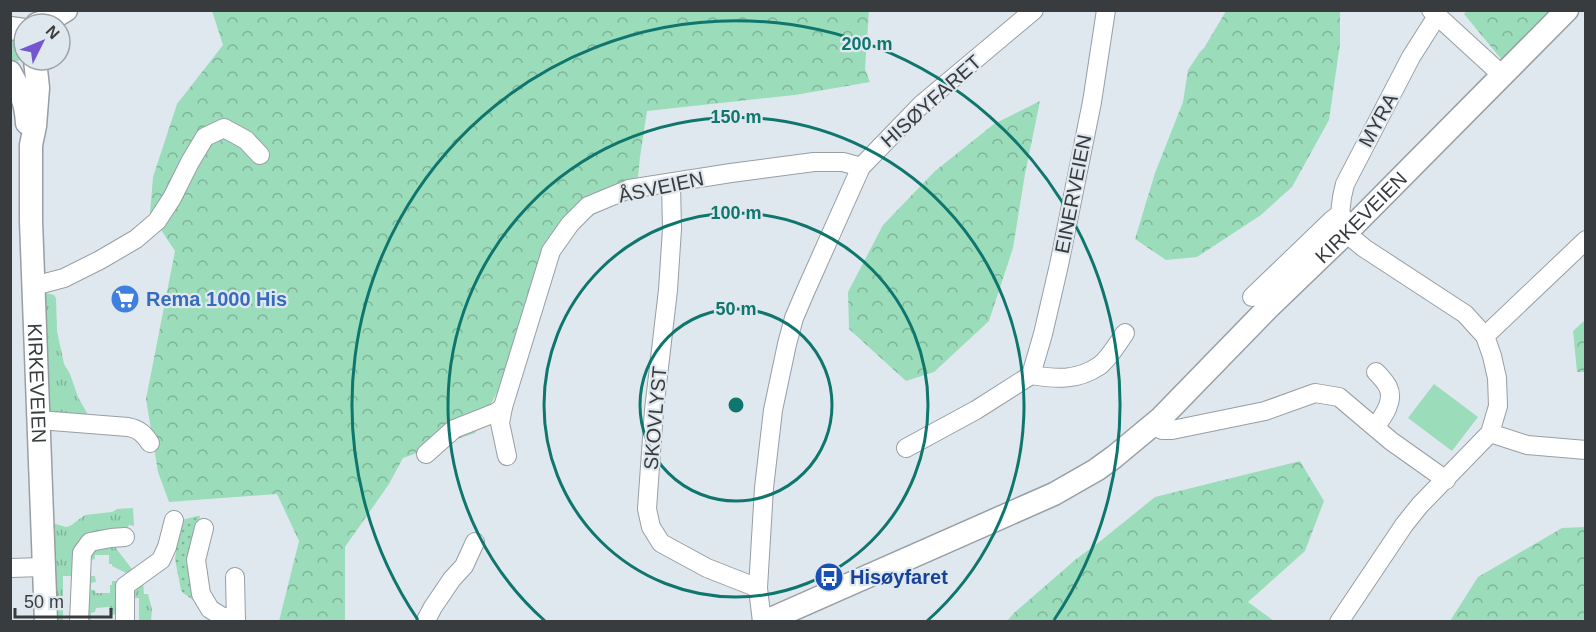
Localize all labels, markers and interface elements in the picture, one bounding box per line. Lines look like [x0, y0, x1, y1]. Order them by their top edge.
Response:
north arrow [12, 12, 72, 72]
text: N [42, 22, 63, 42]
text: 200 m [841, 34, 893, 54]
street label: HISØYFARET [877, 50, 985, 152]
street label: MYRA [1354, 89, 1402, 151]
text: 150 m [710, 107, 762, 127]
street label: EINERVEIEN [1051, 133, 1095, 255]
street label: ÅSVEIEN [616, 167, 706, 207]
street label: KIRKEVEIEN [1311, 167, 1411, 268]
text: 100 m [710, 203, 762, 223]
supermarket icon: Rema 1000 His [109, 283, 141, 315]
place label: Rema 1000 His [146, 288, 287, 310]
text: 50 m [715, 299, 757, 319]
street label: KIRKEVEIEN [24, 323, 50, 444]
street label: SKOVLYST [640, 365, 670, 471]
centre of rings [726, 395, 746, 415]
bus stop icon: Hisøyfaret [813, 561, 845, 593]
place label: Hisøyfaret [850, 566, 948, 588]
scale bar [15, 581, 111, 619]
text: 50 m [24, 592, 64, 612]

